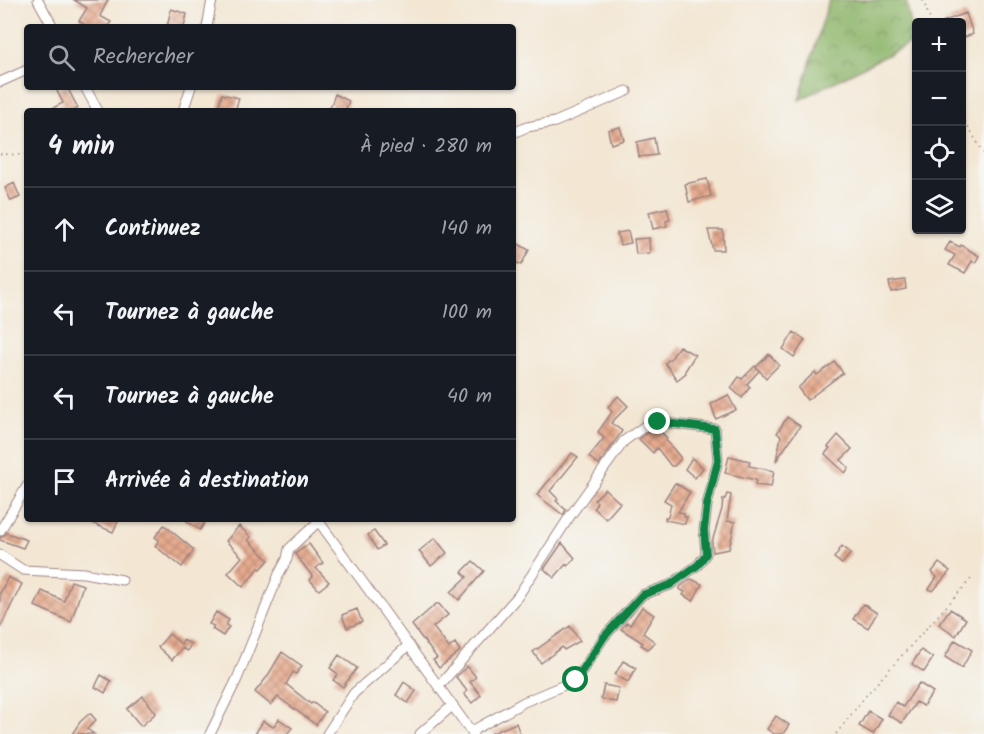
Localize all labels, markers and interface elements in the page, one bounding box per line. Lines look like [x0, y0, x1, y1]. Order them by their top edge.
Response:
map controls [912, 18, 966, 234]
button: + [912, 18, 966, 72]
search box [24, 24, 516, 90]
text: Rechercher [93, 40, 193, 75]
icon: search [45, 41, 78, 74]
button: − [912, 72, 966, 126]
text: 4 min [48, 126, 115, 168]
button: locate [912, 126, 966, 180]
text: À pied · 280 m [360, 131, 492, 163]
button: layers [912, 180, 966, 234]
text: Continuez [105, 212, 201, 247]
icon: ahead [48, 213, 81, 246]
text: 140 m [441, 213, 492, 245]
text: Tournez à gauche [105, 296, 274, 331]
icon: left [48, 297, 81, 330]
text: 100 m [442, 297, 492, 329]
text: Tournez à gauche [105, 380, 274, 415]
icon: left [48, 381, 81, 414]
text: 40 m [447, 381, 492, 413]
route end [644, 408, 670, 434]
text: Arrivée à destination [105, 464, 309, 499]
icon: arrive [48, 465, 81, 498]
route start [562, 666, 588, 692]

